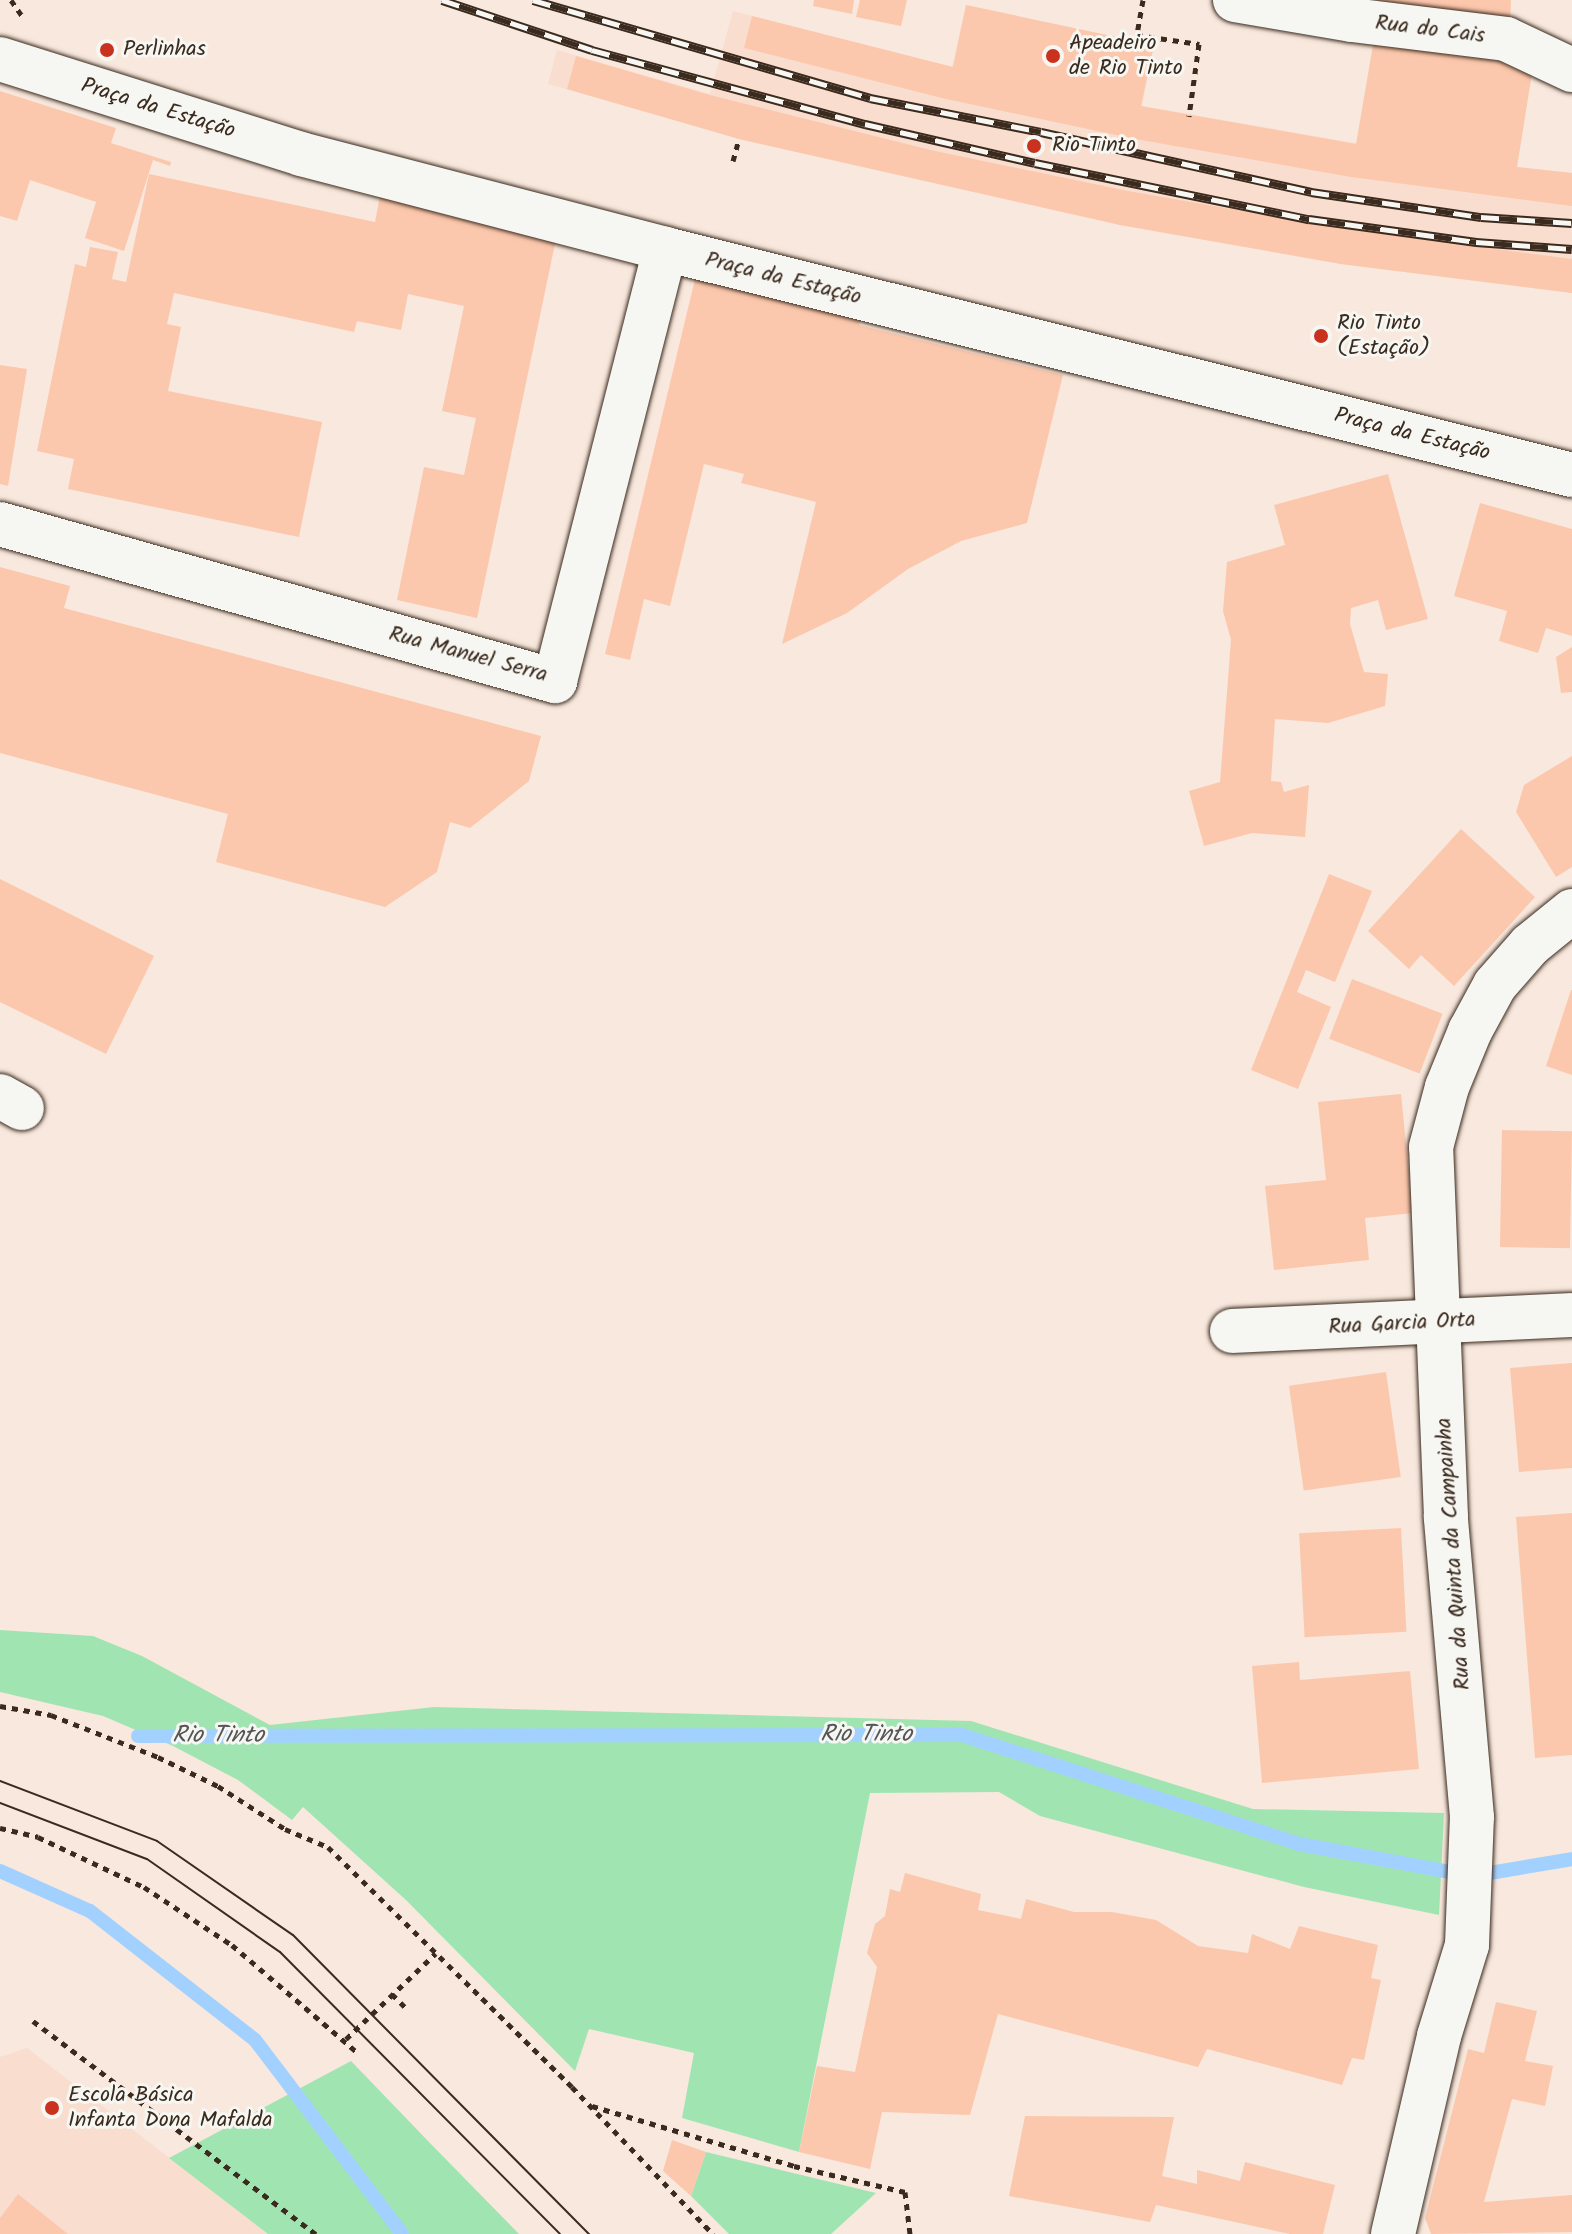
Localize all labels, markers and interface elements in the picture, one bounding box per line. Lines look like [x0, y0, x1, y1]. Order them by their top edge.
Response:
street label: Rua do Cais [1374, 10, 1486, 50]
place label: Apeadeiro de Rio Tinto [1069, 30, 1183, 82]
place label: Perlinhas [123, 37, 206, 63]
marker: Perlinhas [98, 41, 116, 59]
marker: Apeadeiro de Rio Tinto [1044, 47, 1062, 65]
street label: Praça da Estação [78, 73, 238, 145]
place label: Rio Tinto [1052, 133, 1136, 159]
marker: Rio Tinto [1023, 135, 1045, 157]
street label: Praça da Estação [702, 247, 864, 311]
place label: Rio Tinto (Estação) [1337, 310, 1430, 362]
marker: Rio Tinto (Estação) [1312, 327, 1330, 345]
street label: Praça da Estação [1331, 403, 1493, 467]
street label: Rua Manuel Serra [386, 621, 550, 689]
street label: Rua Garcia Orta [1328, 1307, 1476, 1341]
street label: Rua da Quinta da Campainha [1431, 1417, 1477, 1691]
water label: Rio Tinto [820, 1721, 912, 1749]
water label: Rio Tinto [172, 1722, 264, 1750]
place label: Escola Básica Infanta Dona Mafalda [68, 2082, 272, 2134]
marker: Escola Básica Infanta Dona Mafalda [43, 2099, 61, 2117]

